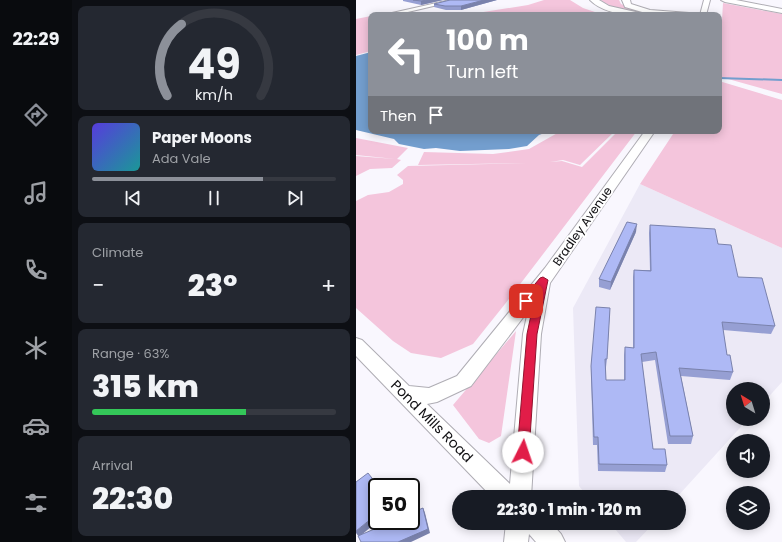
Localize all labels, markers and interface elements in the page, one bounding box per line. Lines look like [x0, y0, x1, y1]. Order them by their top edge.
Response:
text: 100 m [446, 21, 529, 60]
text: 22:29 [12, 26, 60, 51]
icon: left [380, 28, 432, 80]
text: 49 [187, 35, 241, 94]
text: Turn left [446, 59, 518, 84]
text: km/h [195, 85, 233, 105]
icon: directions [22, 101, 50, 129]
icon: arrive [425, 104, 447, 126]
text: Then [380, 105, 417, 126]
text: Paper Moons [152, 127, 252, 148]
text: Ada Vale [152, 149, 211, 168]
icon: music [22, 179, 50, 207]
street label: Bradley Avenue [548, 183, 616, 269]
icon: previous [122, 187, 144, 209]
icon: pause [203, 187, 225, 209]
icon: next [284, 187, 306, 209]
text: Climate [92, 243, 143, 262]
icon: phone [22, 256, 50, 284]
text: 23° [188, 264, 237, 307]
text: − [92, 270, 104, 301]
text: + [321, 270, 336, 301]
pin [509, 284, 543, 318]
icon: arrive [515, 290, 537, 312]
icon: climate [22, 334, 50, 362]
text: Range · 63% [92, 344, 169, 363]
text: 315 km [92, 365, 199, 408]
street label: Pond Mills Road [386, 375, 478, 467]
north arrow [726, 382, 770, 426]
map controls [726, 382, 770, 530]
icon: car [22, 412, 50, 440]
position arrow [502, 431, 544, 473]
button: sound [726, 434, 770, 478]
text: Arrival [92, 456, 133, 475]
text: 22:30 [92, 477, 173, 520]
speed limit sign: 50 [368, 478, 420, 530]
button: layers [726, 486, 770, 530]
icon: filters [22, 489, 50, 517]
text: 22:30 · 1 min · 120 m [497, 499, 641, 520]

